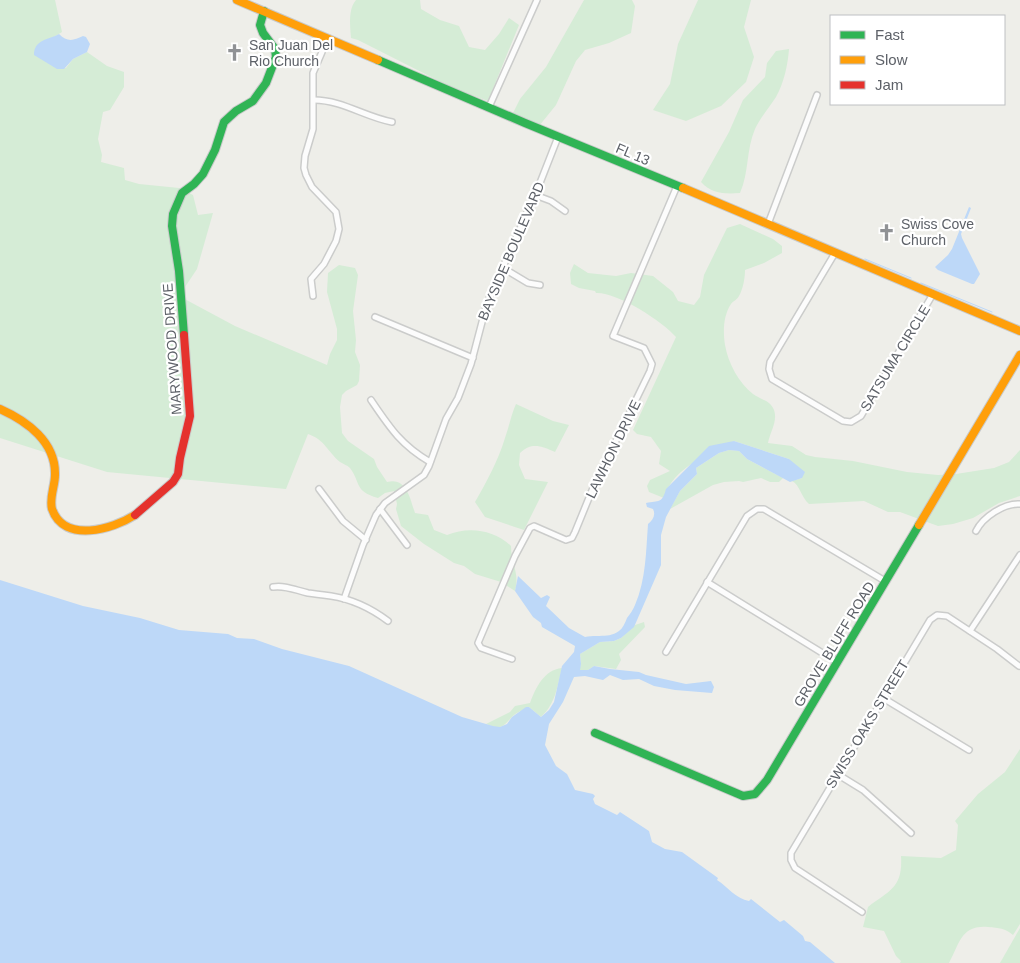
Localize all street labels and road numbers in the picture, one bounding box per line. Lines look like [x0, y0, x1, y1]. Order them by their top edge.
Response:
street label: FL 13 [614, 140, 653, 168]
street label: BAYSIDE BOULEVARD [475, 179, 547, 323]
street label: MARYWOOD DRIVE [159, 283, 185, 415]
street label: SATSUMA CIRCLE [857, 302, 933, 414]
street label: LAWHON DRIVE [582, 397, 644, 501]
street label: GROVE BLUFF ROAD [790, 579, 878, 709]
street label: SWISS OAKS STREET [822, 656, 912, 791]

